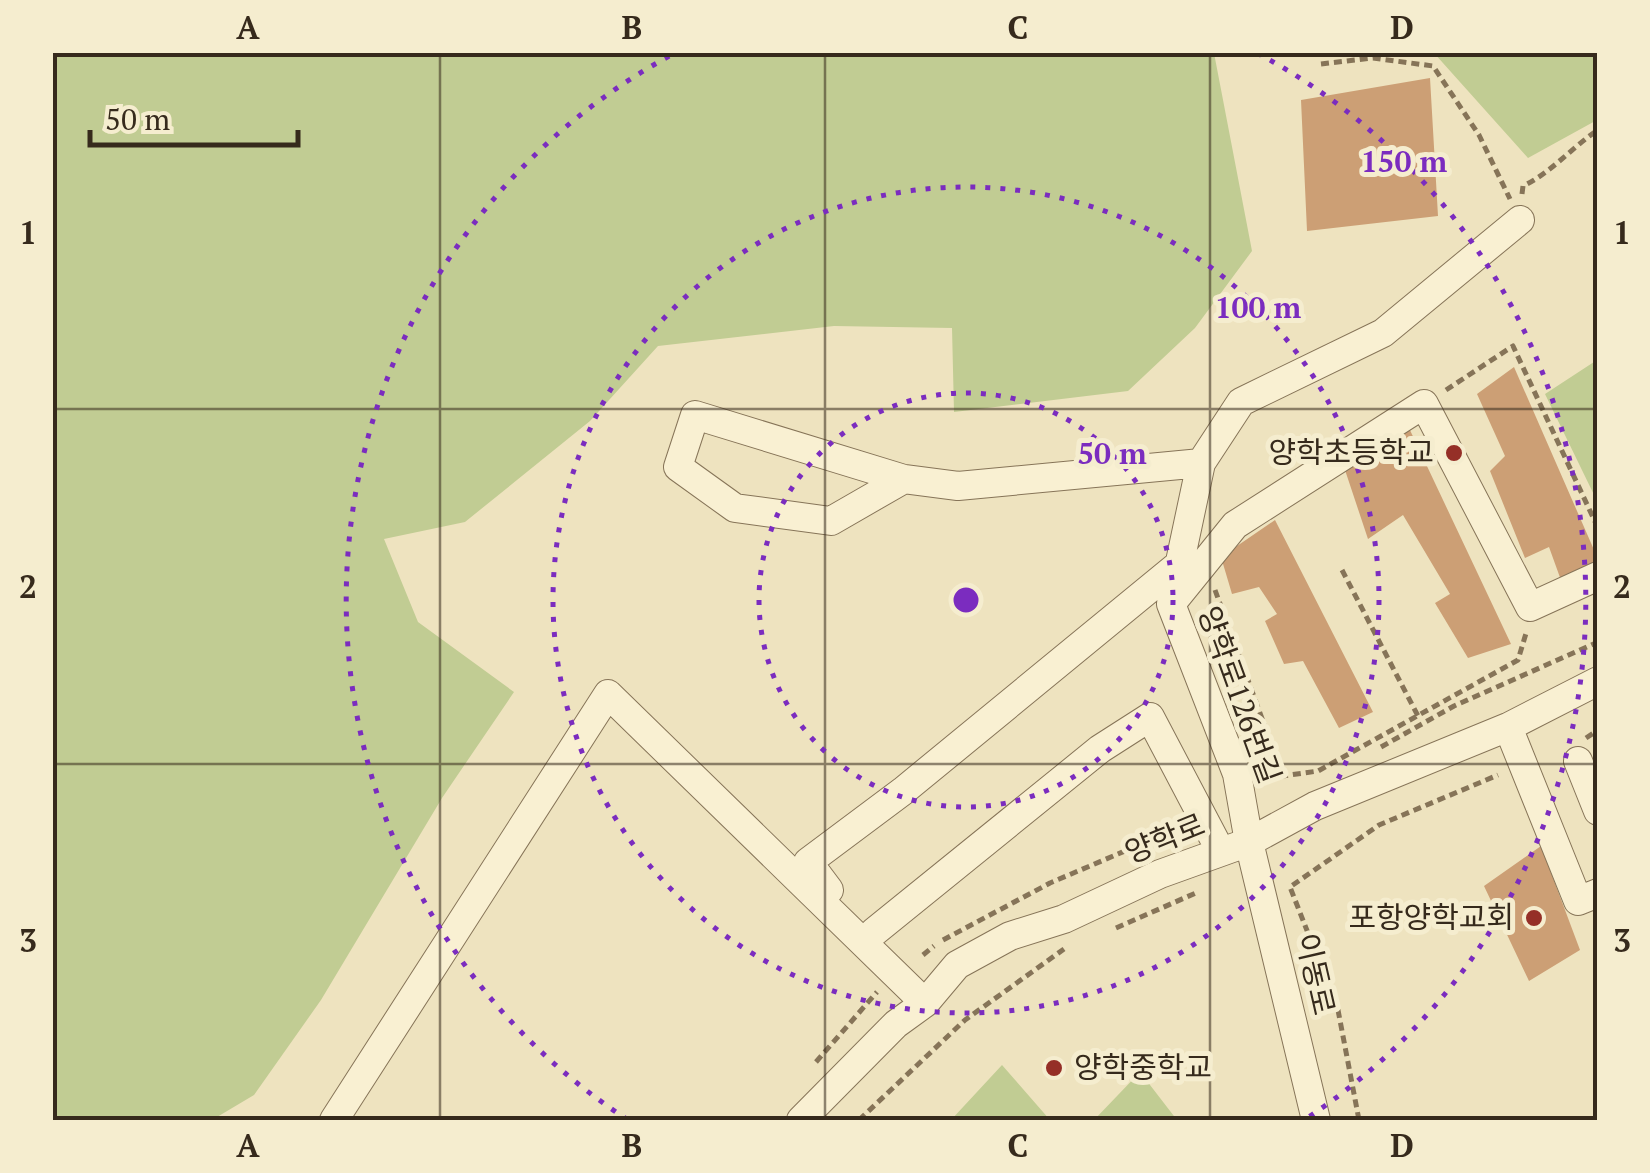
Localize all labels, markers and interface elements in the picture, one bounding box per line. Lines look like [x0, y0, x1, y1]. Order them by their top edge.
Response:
text: A [236, 6, 260, 48]
text: B [622, 6, 642, 48]
text: C [1008, 6, 1028, 48]
text: D [1390, 6, 1414, 48]
scale bar [90, 85, 298, 147]
text: 50 m [105, 99, 170, 139]
text: 150 m [1361, 141, 1448, 181]
text: 1 [19, 211, 37, 253]
text: 1 [1613, 211, 1631, 253]
text: 100 m [1215, 287, 1302, 327]
place label: 양학초등학교 [1268, 432, 1434, 472]
text: 50 m [1077, 433, 1147, 473]
marker: 양학초등학교 [1443, 442, 1465, 464]
text: 2 [19, 565, 37, 607]
text: 2 [1613, 565, 1631, 607]
centre of rings [948, 582, 984, 618]
street label: 양학로126번길 [1189, 600, 1291, 789]
street label: 양학로 [1119, 804, 1211, 872]
place label: 포항양학교회 [1348, 897, 1514, 937]
marker: 포항양학교회 [1523, 907, 1545, 929]
text: 3 [19, 919, 37, 961]
text: 3 [1613, 919, 1631, 961]
street label: 이동로 [1287, 929, 1345, 1019]
place label: 양학중학교 [1074, 1047, 1212, 1087]
marker: 양학중학교 [1043, 1057, 1065, 1079]
text: A [236, 1124, 260, 1166]
text: B [622, 1124, 642, 1166]
text: C [1008, 1124, 1028, 1166]
text: D [1390, 1124, 1414, 1166]

